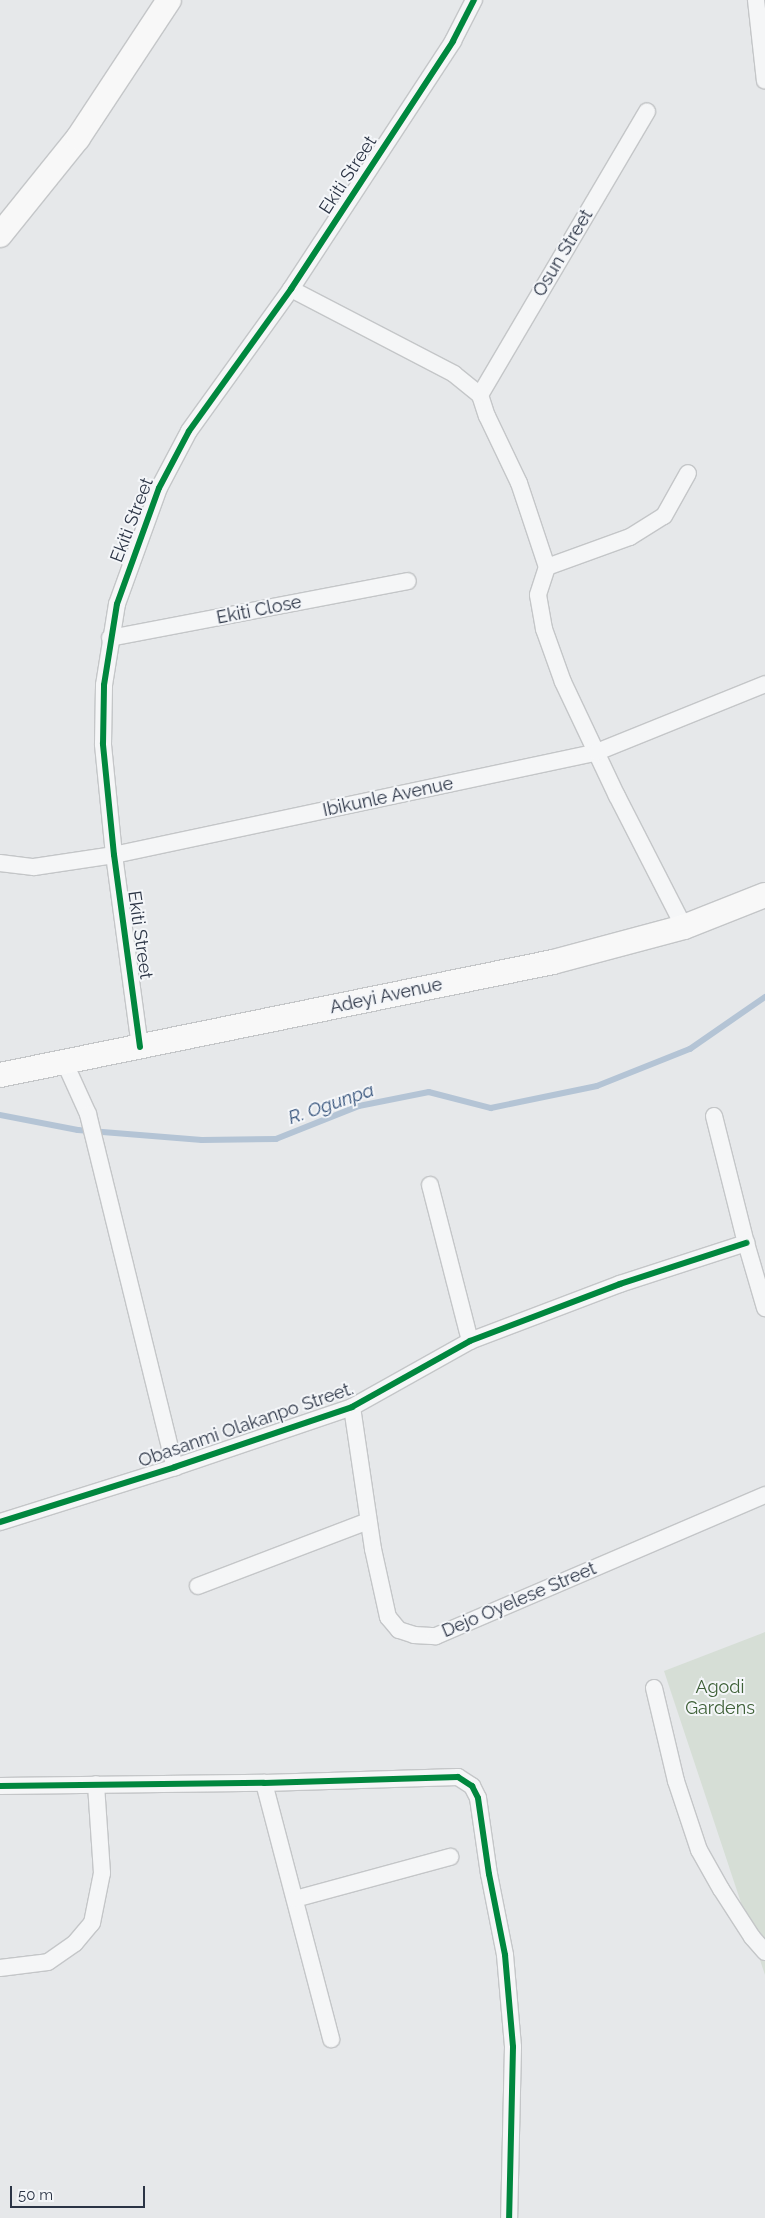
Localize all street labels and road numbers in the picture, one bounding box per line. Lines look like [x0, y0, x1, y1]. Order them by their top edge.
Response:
street label: Ekiti Street [315, 132, 381, 218]
street label: Osun Street [529, 205, 597, 301]
street label: Ekiti Street [106, 475, 158, 565]
street label: Ekiti Close [215, 591, 303, 629]
street label: Ibikunle Avenue [320, 773, 456, 821]
street label: Ekiti Street [123, 889, 157, 981]
street label: Adeyi Avenue [328, 973, 444, 1019]
street label: Obasanmi Olakanpo Street. [136, 1378, 356, 1472]
street label: Dejo Oyelese Street [439, 1558, 599, 1642]

